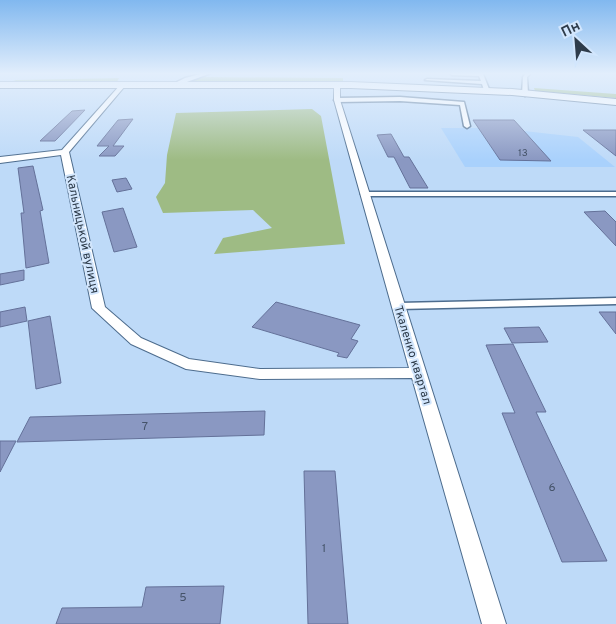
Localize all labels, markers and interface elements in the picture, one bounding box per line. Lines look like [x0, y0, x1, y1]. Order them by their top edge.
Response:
north arrow [551, 15, 601, 65]
text: Пн [559, 18, 583, 41]
house number: 13 [518, 147, 528, 160]
street label: Кальницькой вулиця [62, 173, 102, 295]
street label: Ткаленко квартал [389, 304, 435, 407]
house number: 7 [142, 419, 148, 435]
house number: 6 [548, 480, 556, 496]
house number: 1 [322, 541, 326, 557]
house number: 5 [179, 590, 187, 606]

